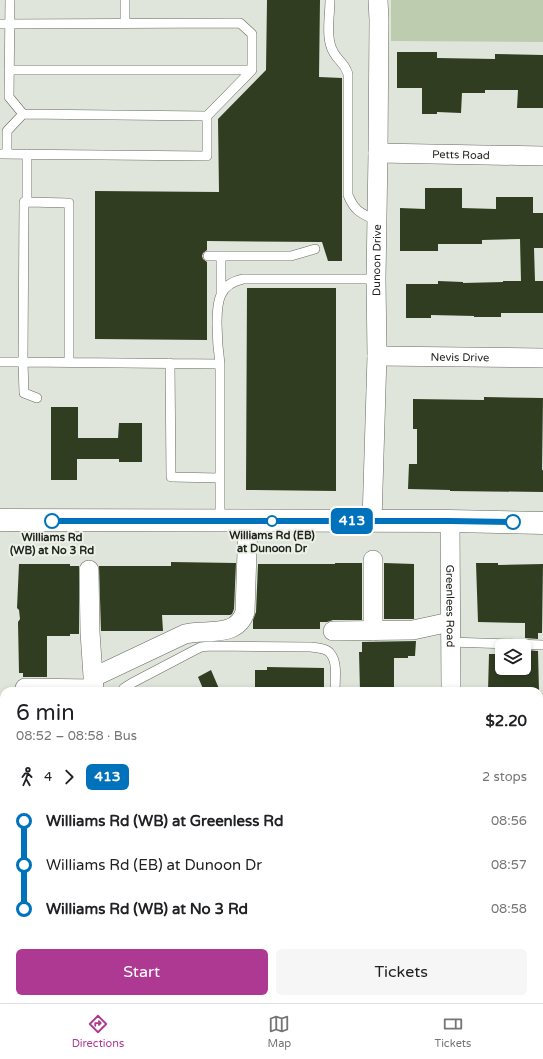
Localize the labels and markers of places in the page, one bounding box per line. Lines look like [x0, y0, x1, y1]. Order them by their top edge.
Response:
marker: Williams Rd (WB) at No 3 Rd [44, 513, 60, 529]
unlabelled marker [505, 514, 521, 530]
marker: Williams Rd (EB) at Dunoon Dr [266, 515, 278, 527]
place label: Williams Rd (EB) at Dunoon Dr [229, 529, 315, 555]
place label: Williams Rd (WB) at No 3 Rd [10, 531, 94, 557]

